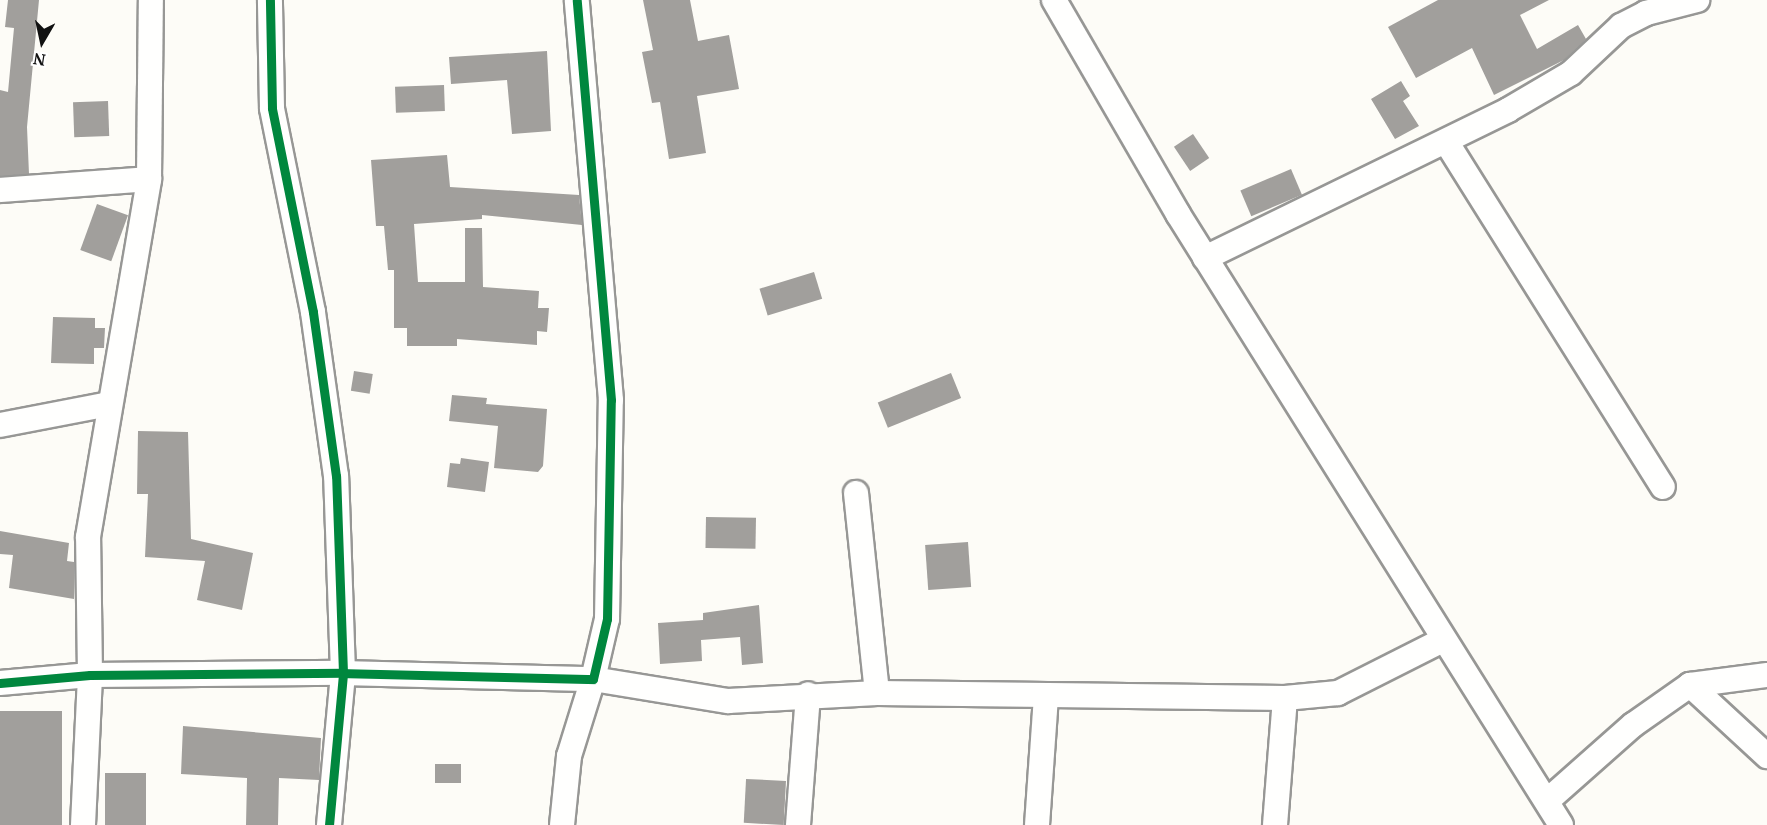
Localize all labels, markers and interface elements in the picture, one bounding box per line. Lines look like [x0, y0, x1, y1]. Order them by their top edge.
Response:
north arrow [12, 12, 72, 72]
text: N [31, 48, 47, 72]

